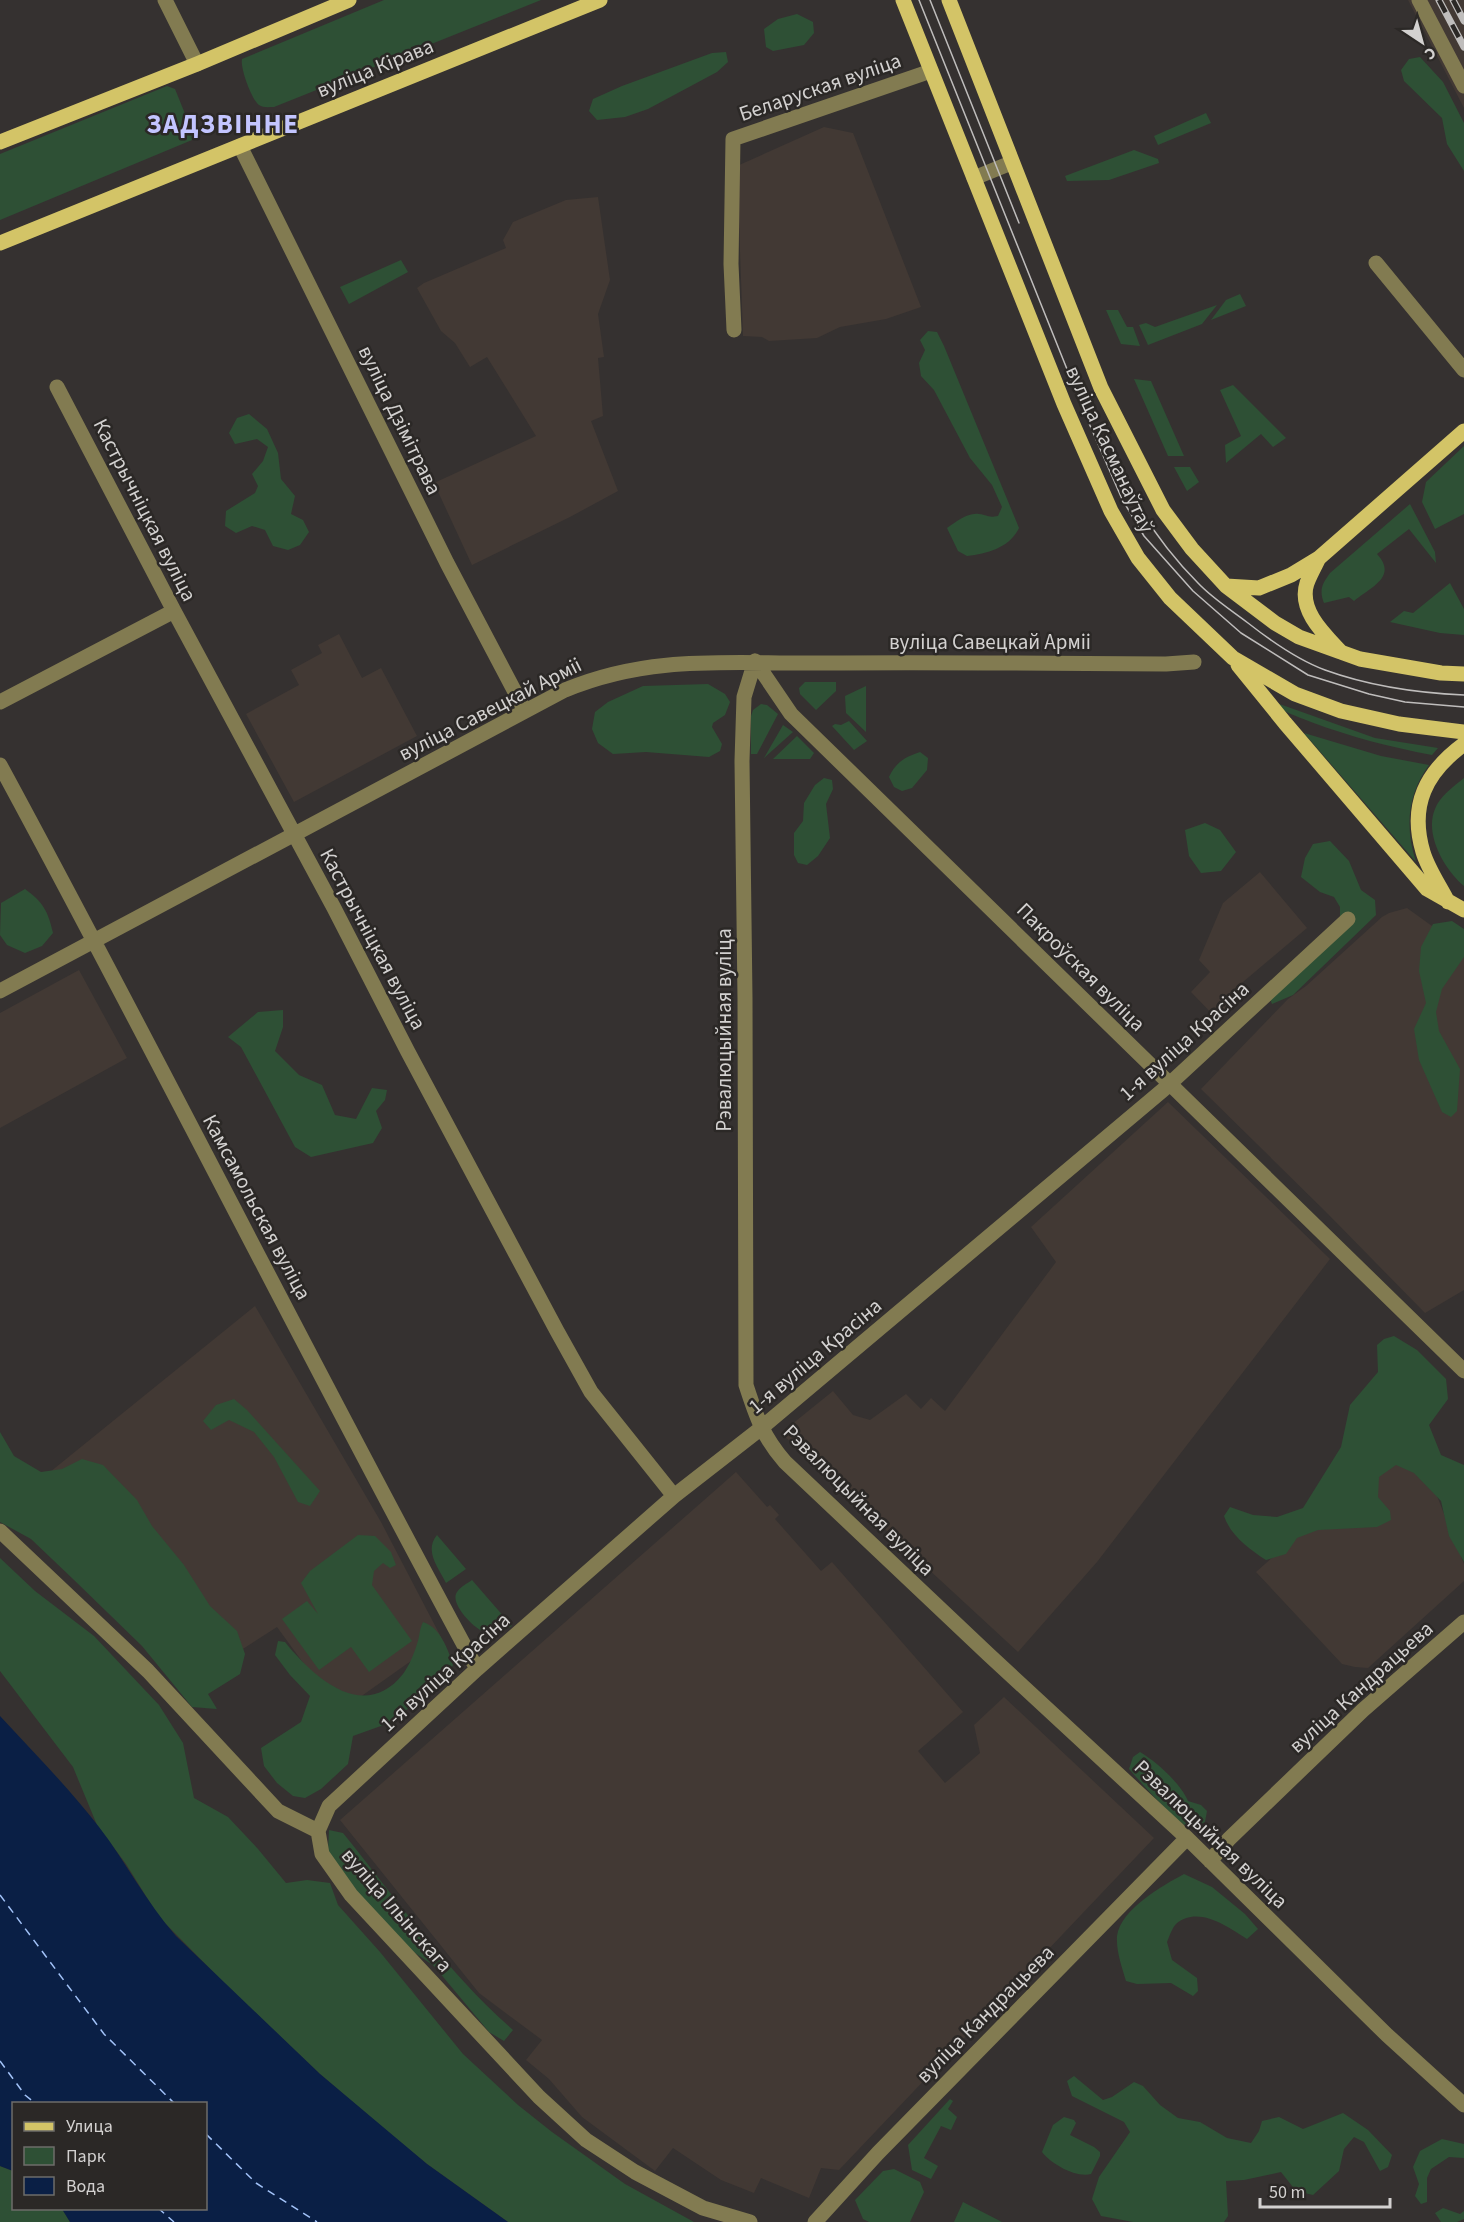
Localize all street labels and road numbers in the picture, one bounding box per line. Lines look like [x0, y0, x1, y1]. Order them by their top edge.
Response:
street label: вуліца Кірава [312, 31, 438, 105]
street label: Беларуская вуліца [735, 45, 905, 129]
street label: вуліца Дзімітрава [351, 340, 449, 500]
street label: вуліца Касманаўтаў [1058, 361, 1162, 538]
street label: Кастрычніцкая вуліца [86, 413, 204, 607]
street label: вуліца Савецкай Арміі [889, 627, 1091, 657]
street label: вуліца Савецкай Арміі [393, 650, 587, 768]
street label: Кастрычніцкая вуліца [312, 843, 434, 1035]
street label: Пакроўская вуліца [1010, 896, 1152, 1038]
street label: Рэвалюцыйная вуліца [709, 928, 739, 1132]
street label: 1-я вуліца Красіна [1112, 974, 1256, 1108]
street label: Камсамольская вуліца [195, 1109, 319, 1305]
street label: 1-я вуліца Красіна [742, 1291, 888, 1421]
street label: Рэвалюцыйная вуліца [776, 1417, 942, 1583]
street label: 1-я вуліца Красіна [373, 1605, 517, 1739]
street label: вуліца Кандрацьева [1282, 1614, 1440, 1760]
street label: Рэвалюцыйная вуліца [1127, 1753, 1295, 1915]
street label: вуліца Ільінскага [335, 1841, 459, 1979]
street label: вуліца Кандрацьева [909, 1938, 1061, 2090]

